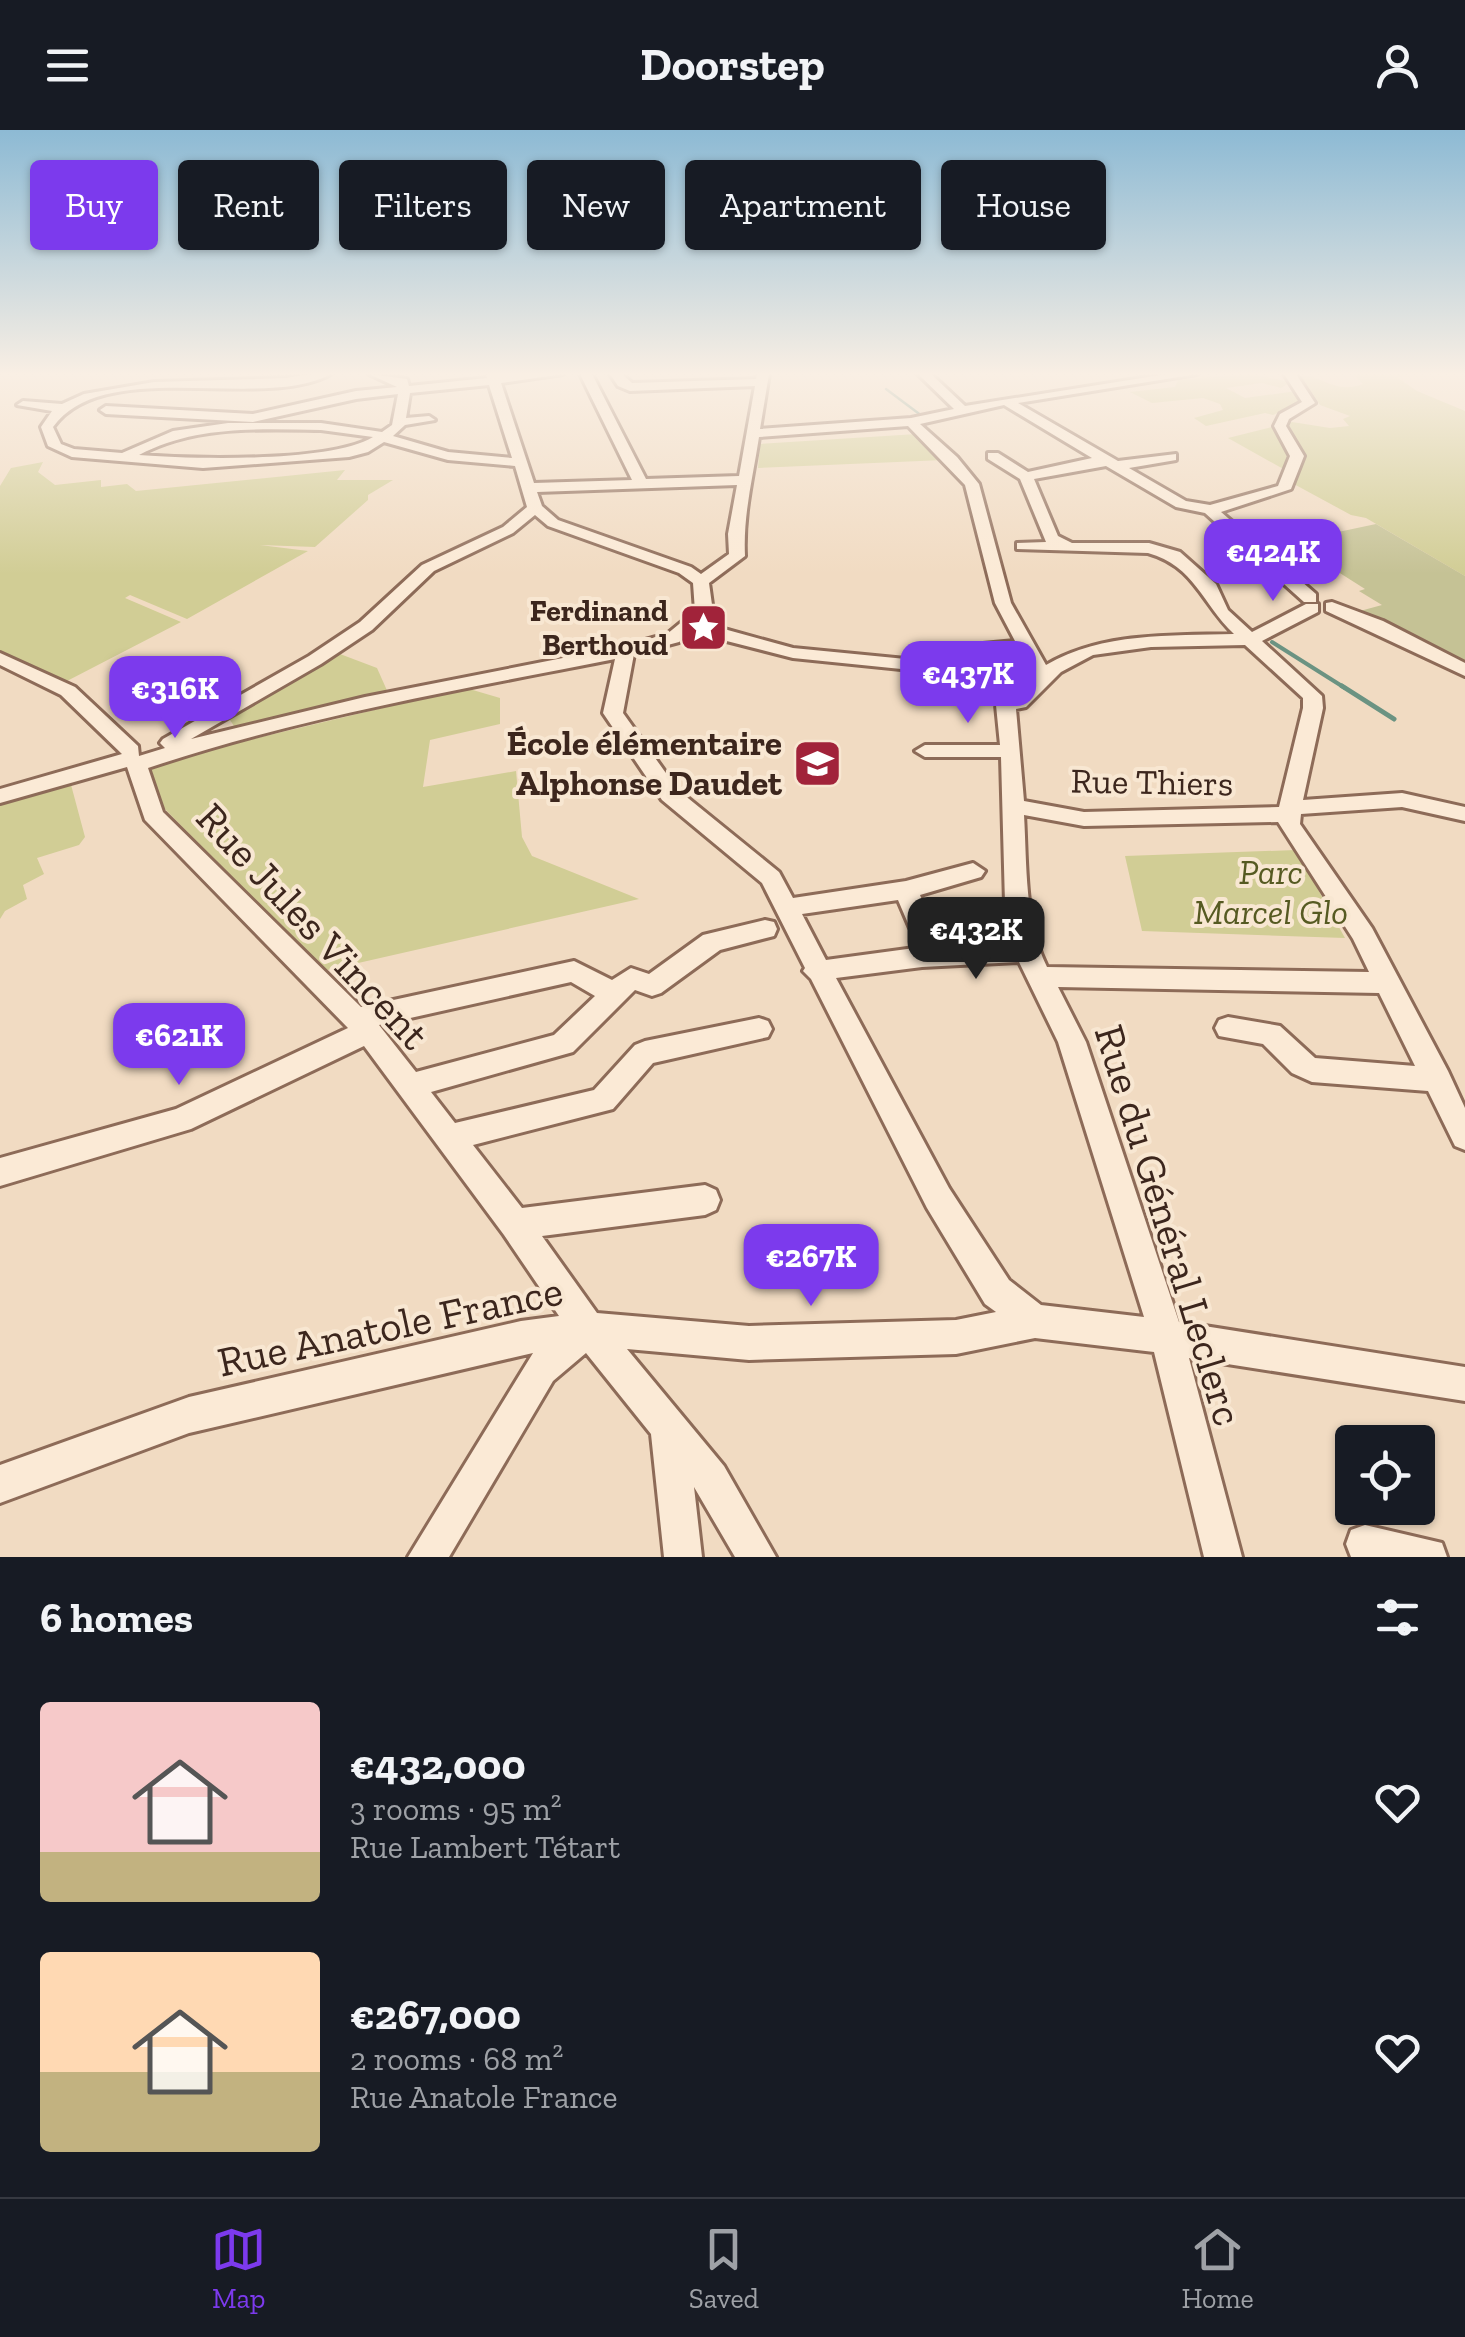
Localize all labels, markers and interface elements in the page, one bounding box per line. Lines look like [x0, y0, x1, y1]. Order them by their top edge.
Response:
icon: menu [40, 38, 95, 93]
text: Doorstep [640, 38, 825, 92]
icon: person [1370, 38, 1425, 93]
chip: Buy [30, 160, 158, 250]
chip: Rent [178, 160, 319, 250]
chip: Filters [339, 160, 507, 250]
chip: New [527, 160, 665, 250]
chip: Apartment [685, 160, 921, 250]
chip: House [941, 160, 1106, 250]
pin: €424K [1203, 519, 1343, 604]
text: €424K [1226, 532, 1320, 570]
place label: Ferdinand Berthoud [530, 593, 668, 663]
place icon: Ferdinand Berthoud [677, 602, 729, 654]
pin: €437K [898, 641, 1038, 726]
text: €437K [922, 654, 1014, 692]
pin: €316K [105, 656, 245, 741]
text: €316K [131, 669, 219, 707]
place label: École élémentaire Alphonse Daudet [507, 722, 783, 804]
school or university icon: École élémentaire Alphonse Daudet [791, 737, 843, 789]
street label: Rue Thiers [1070, 760, 1234, 804]
street label: Rue Jules Vincent [186, 792, 440, 1060]
park label: Parc Marcel Glo [1194, 851, 1348, 933]
pin: €432K [906, 897, 1046, 982]
text: €432K [930, 910, 1023, 948]
pin: €621K [109, 1003, 249, 1088]
text: €621K [135, 1016, 223, 1054]
street label: Rue du Général Leclerc [1084, 1019, 1254, 1431]
pin: €267K [741, 1224, 881, 1309]
text: €267K [766, 1237, 856, 1275]
street label: Rue Anatole France [213, 1265, 567, 1387]
map controls [1335, 1425, 1435, 1525]
button: locate [1335, 1425, 1435, 1525]
icon: filters [1370, 1590, 1425, 1645]
text: 6 homes [40, 1592, 193, 1643]
text: €432,000 [350, 1739, 526, 1790]
icon: home [120, 1742, 240, 1862]
icon: heart [1370, 1775, 1425, 1830]
text: 3 rooms · 95 m² [350, 1790, 562, 1828]
text: Rue Lambert Tétart [350, 1828, 620, 1866]
text: €267,000 [350, 1989, 521, 2040]
icon: home [120, 1992, 240, 2112]
icon: heart [1370, 2025, 1425, 2080]
text: 2 rooms · 68 m² [350, 2040, 563, 2078]
text: Rue Anatole France [350, 2078, 618, 2116]
tab: Map [211, 2222, 266, 2315]
tab: Saved [689, 2222, 759, 2315]
tab: Home [1182, 2222, 1254, 2315]

